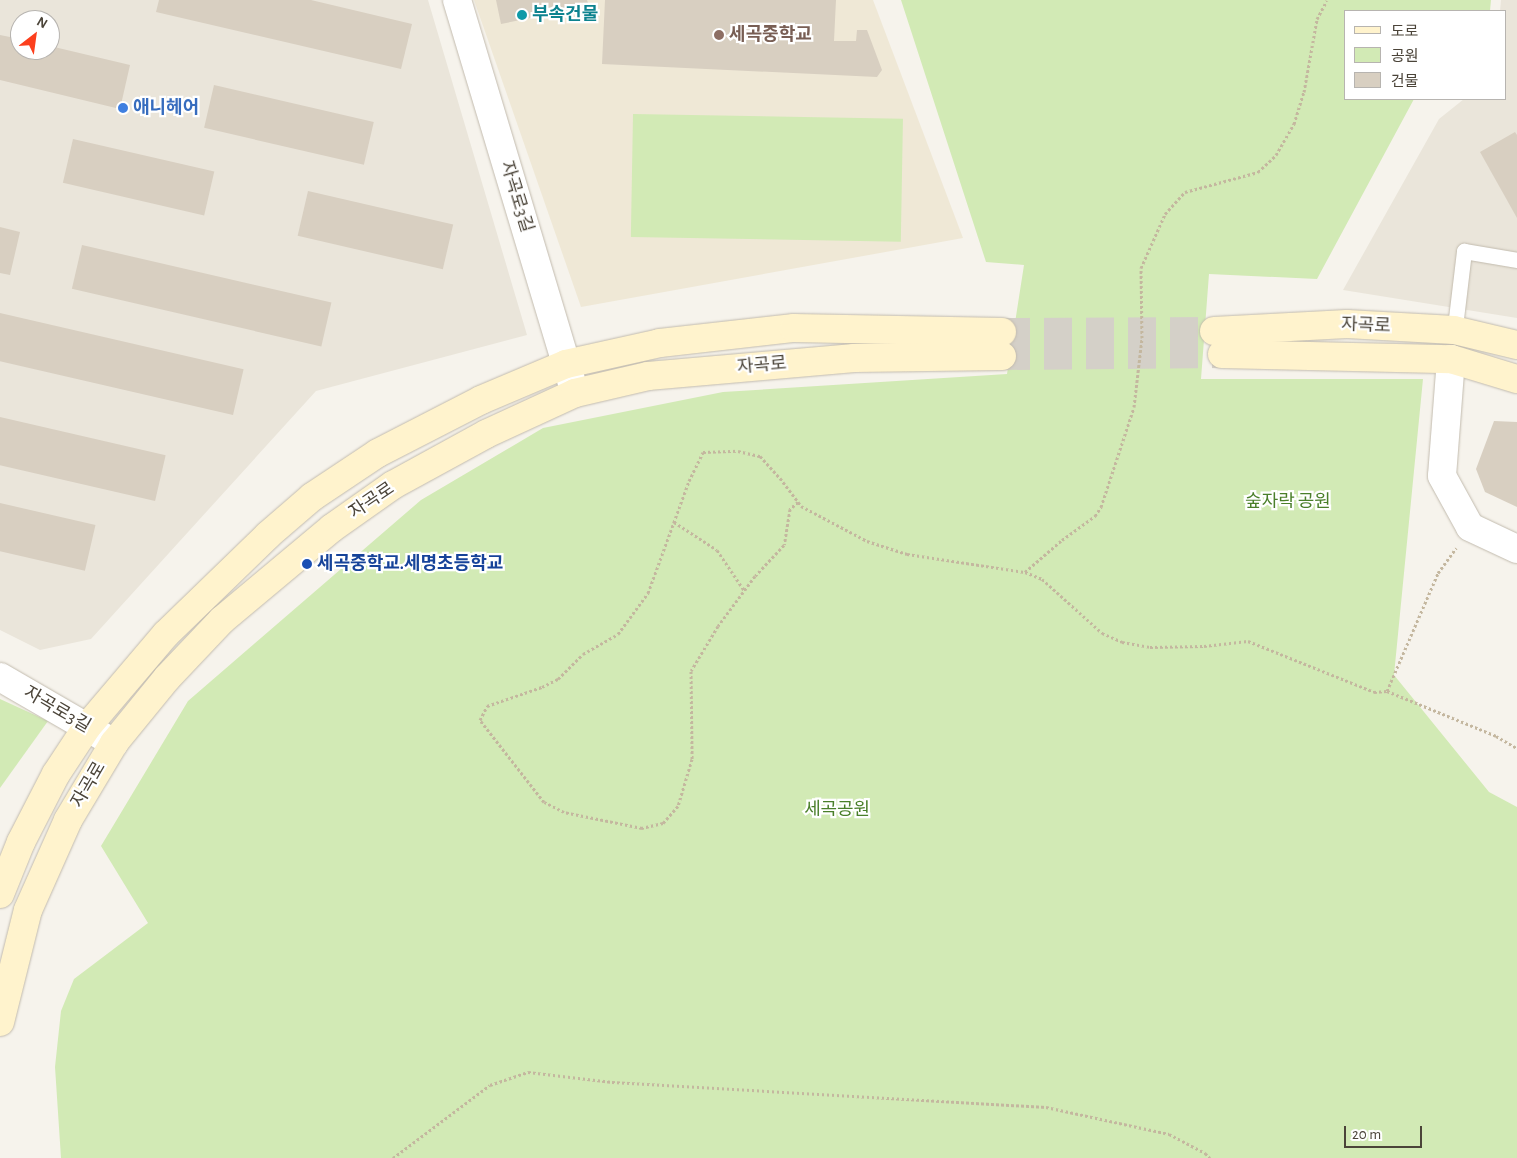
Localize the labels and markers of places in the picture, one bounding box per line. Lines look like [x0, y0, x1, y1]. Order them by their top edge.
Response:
place label: 부속건물 [532, 4, 598, 26]
marker: 부속건물 [516, 9, 528, 21]
place label: 세곡중학교 [729, 24, 812, 46]
marker: 세곡중학교 [713, 29, 725, 41]
place label: 애니헤어 [133, 97, 199, 119]
marker: 애니헤어 [117, 102, 129, 114]
place label: 세곡중학교.세명초등학교 [317, 553, 503, 575]
marker: 세곡중학교.세명초등학교 [301, 558, 313, 570]

